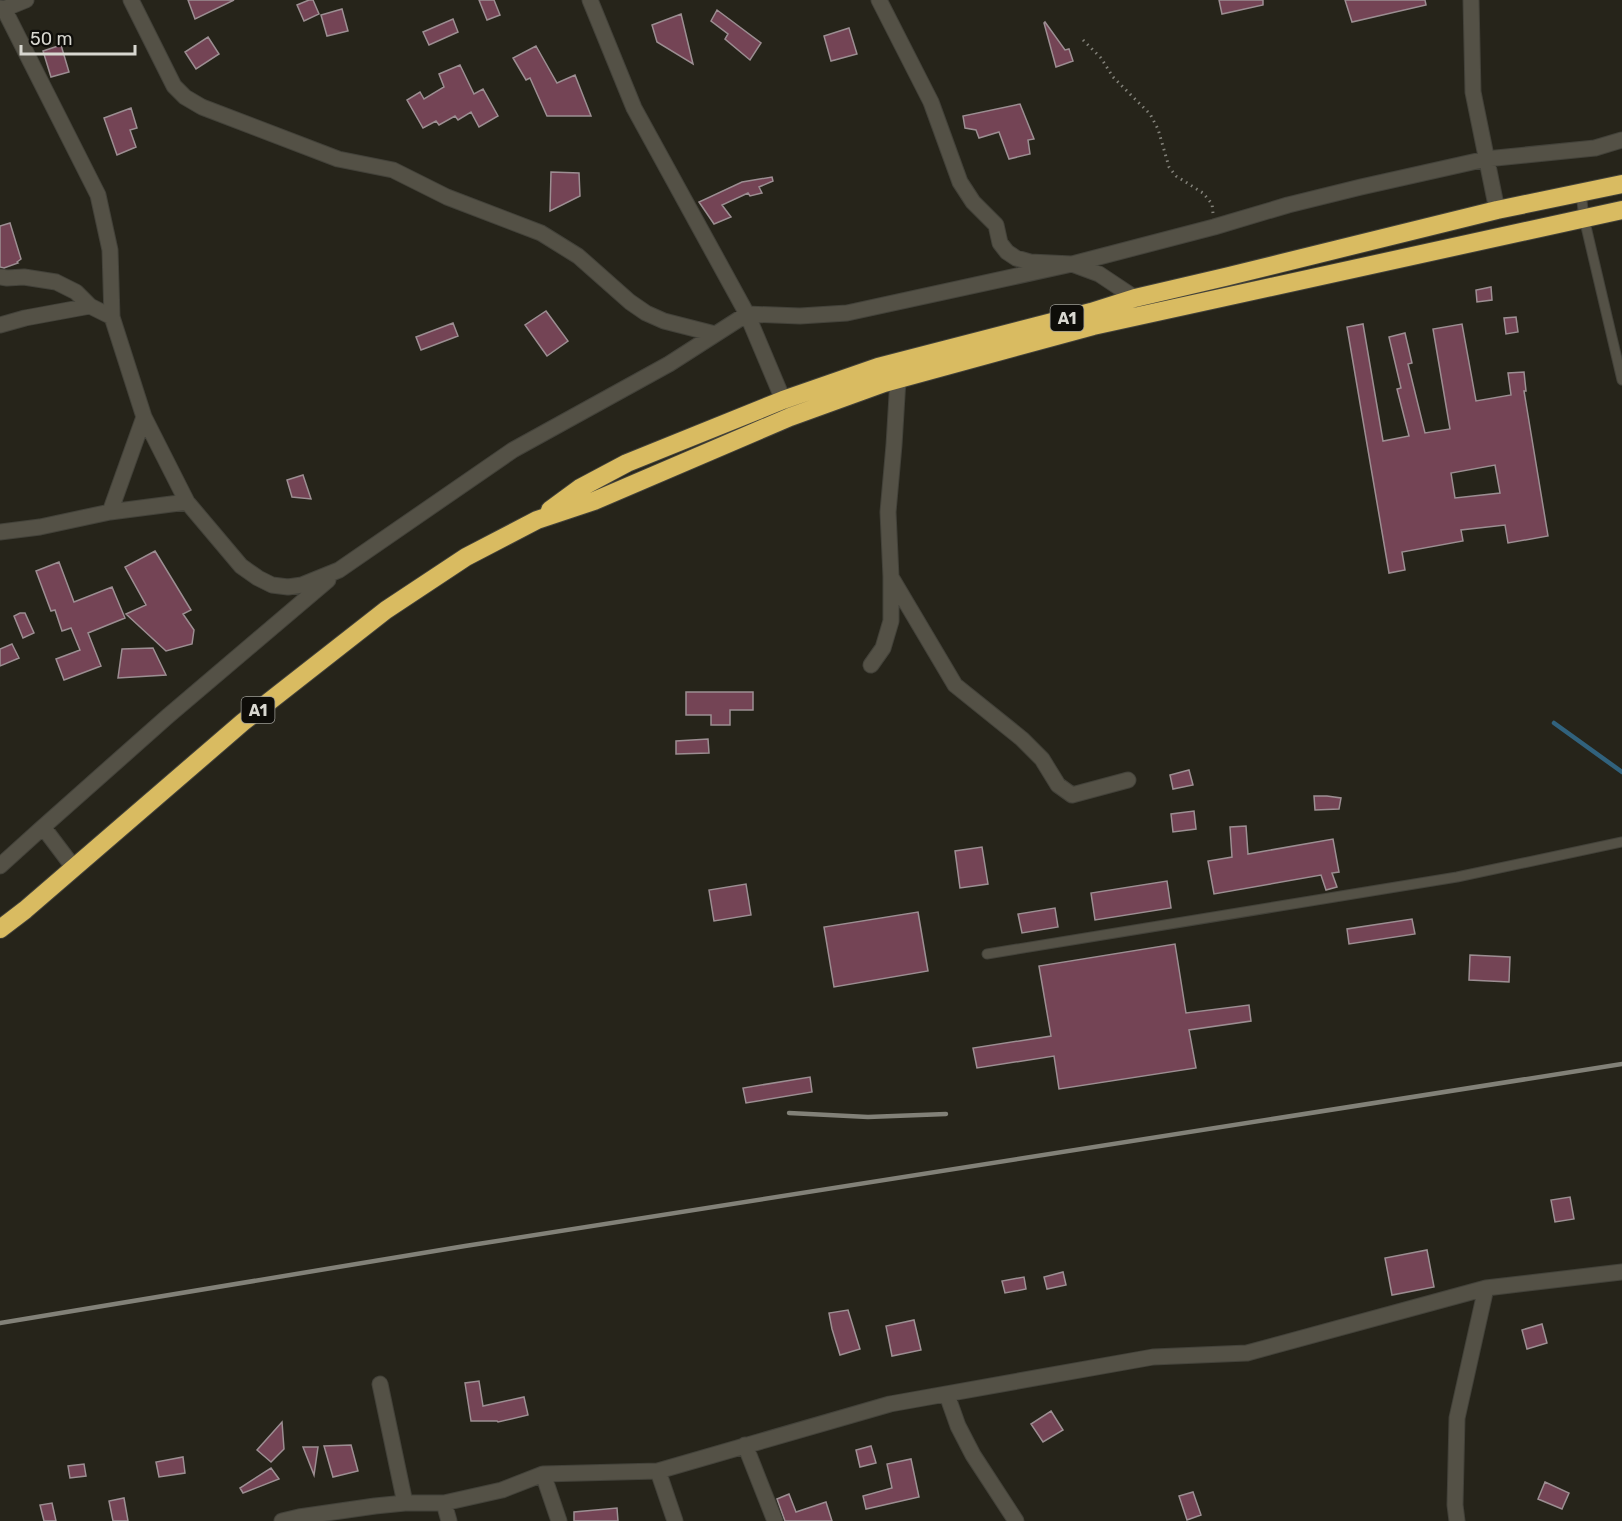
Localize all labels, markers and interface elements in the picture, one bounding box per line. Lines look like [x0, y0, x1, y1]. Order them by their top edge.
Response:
scale bar [21, 18, 135, 56]
text: 50 m [30, 28, 73, 50]
road number: A1 [1050, 305, 1084, 331]
road number: A1 [242, 697, 274, 723]

